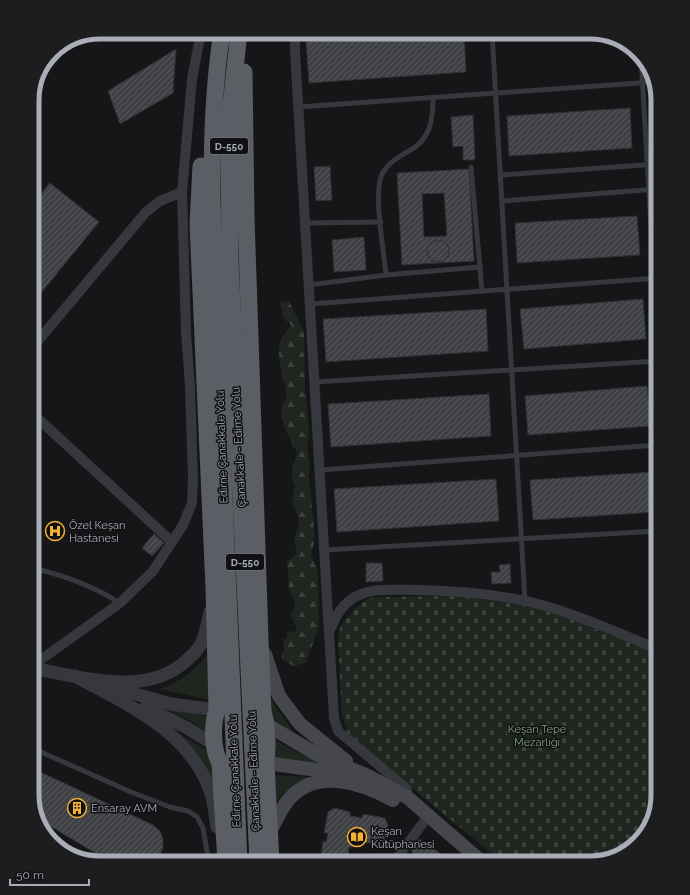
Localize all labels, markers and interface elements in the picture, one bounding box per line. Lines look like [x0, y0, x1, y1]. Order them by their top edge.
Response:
road number: D-550 [210, 138, 248, 154]
street label: Çanakkale - Edirne Yolu [229, 387, 249, 507]
street label: Edirne Çanakkale Yolu [214, 390, 230, 504]
place label: Özel Keşan Hastanesi [69, 519, 125, 545]
hospital icon: Özel Keşan Hastanesi [44, 520, 66, 542]
road number: D-550 [226, 554, 264, 570]
street label: Çanakkale - Edirne Yolu [245, 711, 263, 831]
street label: Edirne Çanakkale Yolu [227, 714, 243, 828]
park label: Keşan Tepe Mezarlığı [508, 723, 567, 749]
building icon: Ensaray AVM [66, 797, 88, 819]
place label: Ensaray AVM [91, 802, 157, 815]
place label: Keşan Kütüphanesi [371, 825, 434, 851]
library icon: Keşan Kütüphanesi [346, 826, 368, 848]
scale bar [10, 861, 89, 887]
text: 50 m [16, 868, 44, 882]

